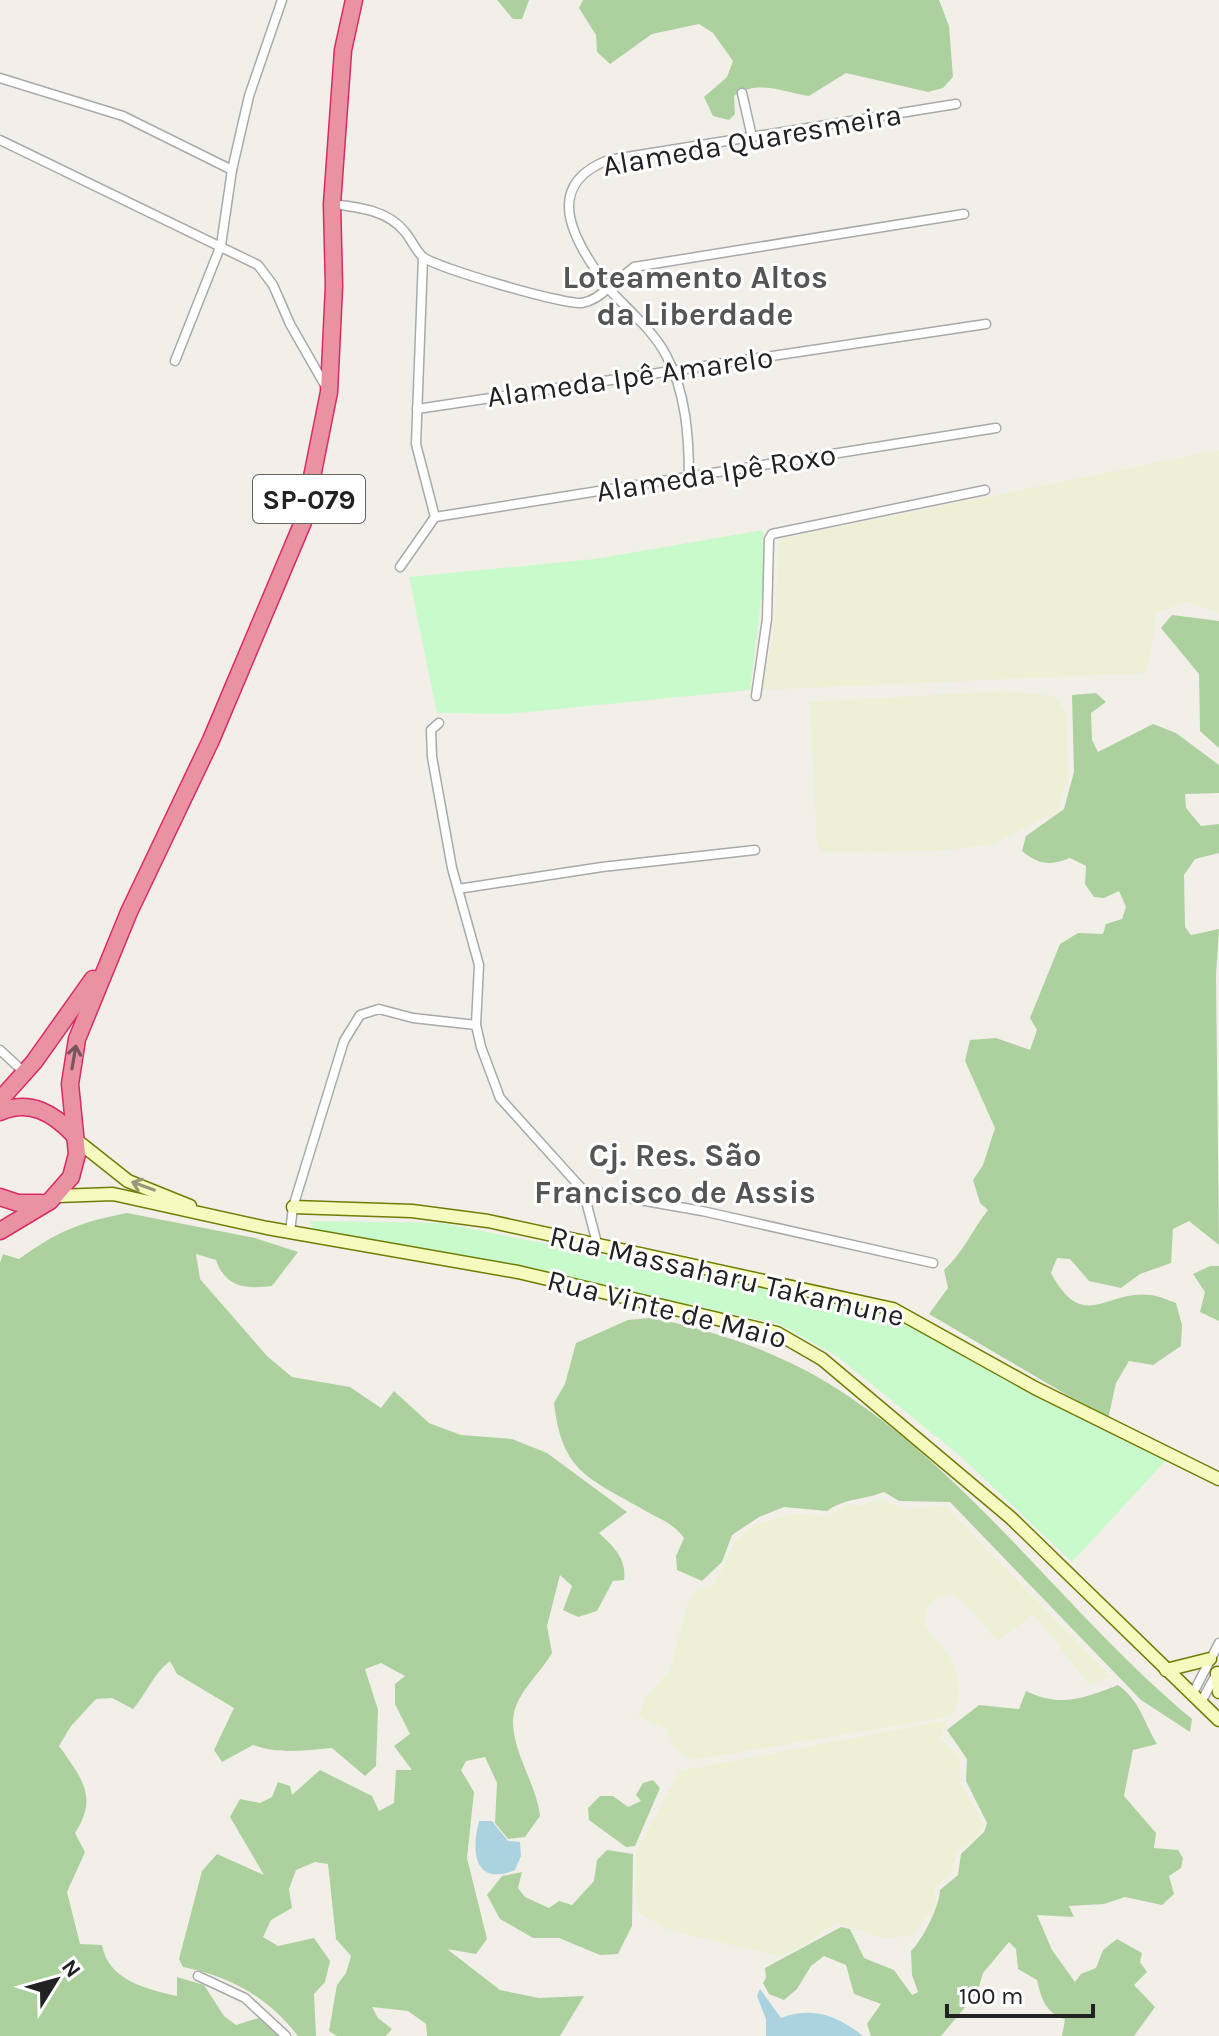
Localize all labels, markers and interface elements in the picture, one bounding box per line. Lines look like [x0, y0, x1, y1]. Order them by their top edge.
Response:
street label: Alameda Quaresmeira [600, 96, 904, 184]
district label: Loteamento Altos da Liberdade [562, 259, 828, 333]
street label: Alameda Ipê Amarelo [485, 339, 775, 415]
street label: Alameda Ipê Roxo [594, 436, 838, 510]
road number: SP-079 [253, 475, 365, 523]
one-way arrow [67, 1045, 82, 1070]
district label: Cj. Res. São Francisco de Assis [534, 1137, 816, 1211]
one-way arrow [131, 1178, 156, 1192]
street label: Rua Massaharu Takamune [546, 1218, 908, 1334]
street label: Rua Vinte de Maio [544, 1262, 790, 1356]
north arrow [16, 1940, 96, 2020]
text: N [56, 1954, 86, 1983]
scale bar [947, 1968, 1093, 2018]
text: 100 m [959, 1982, 1024, 2010]

